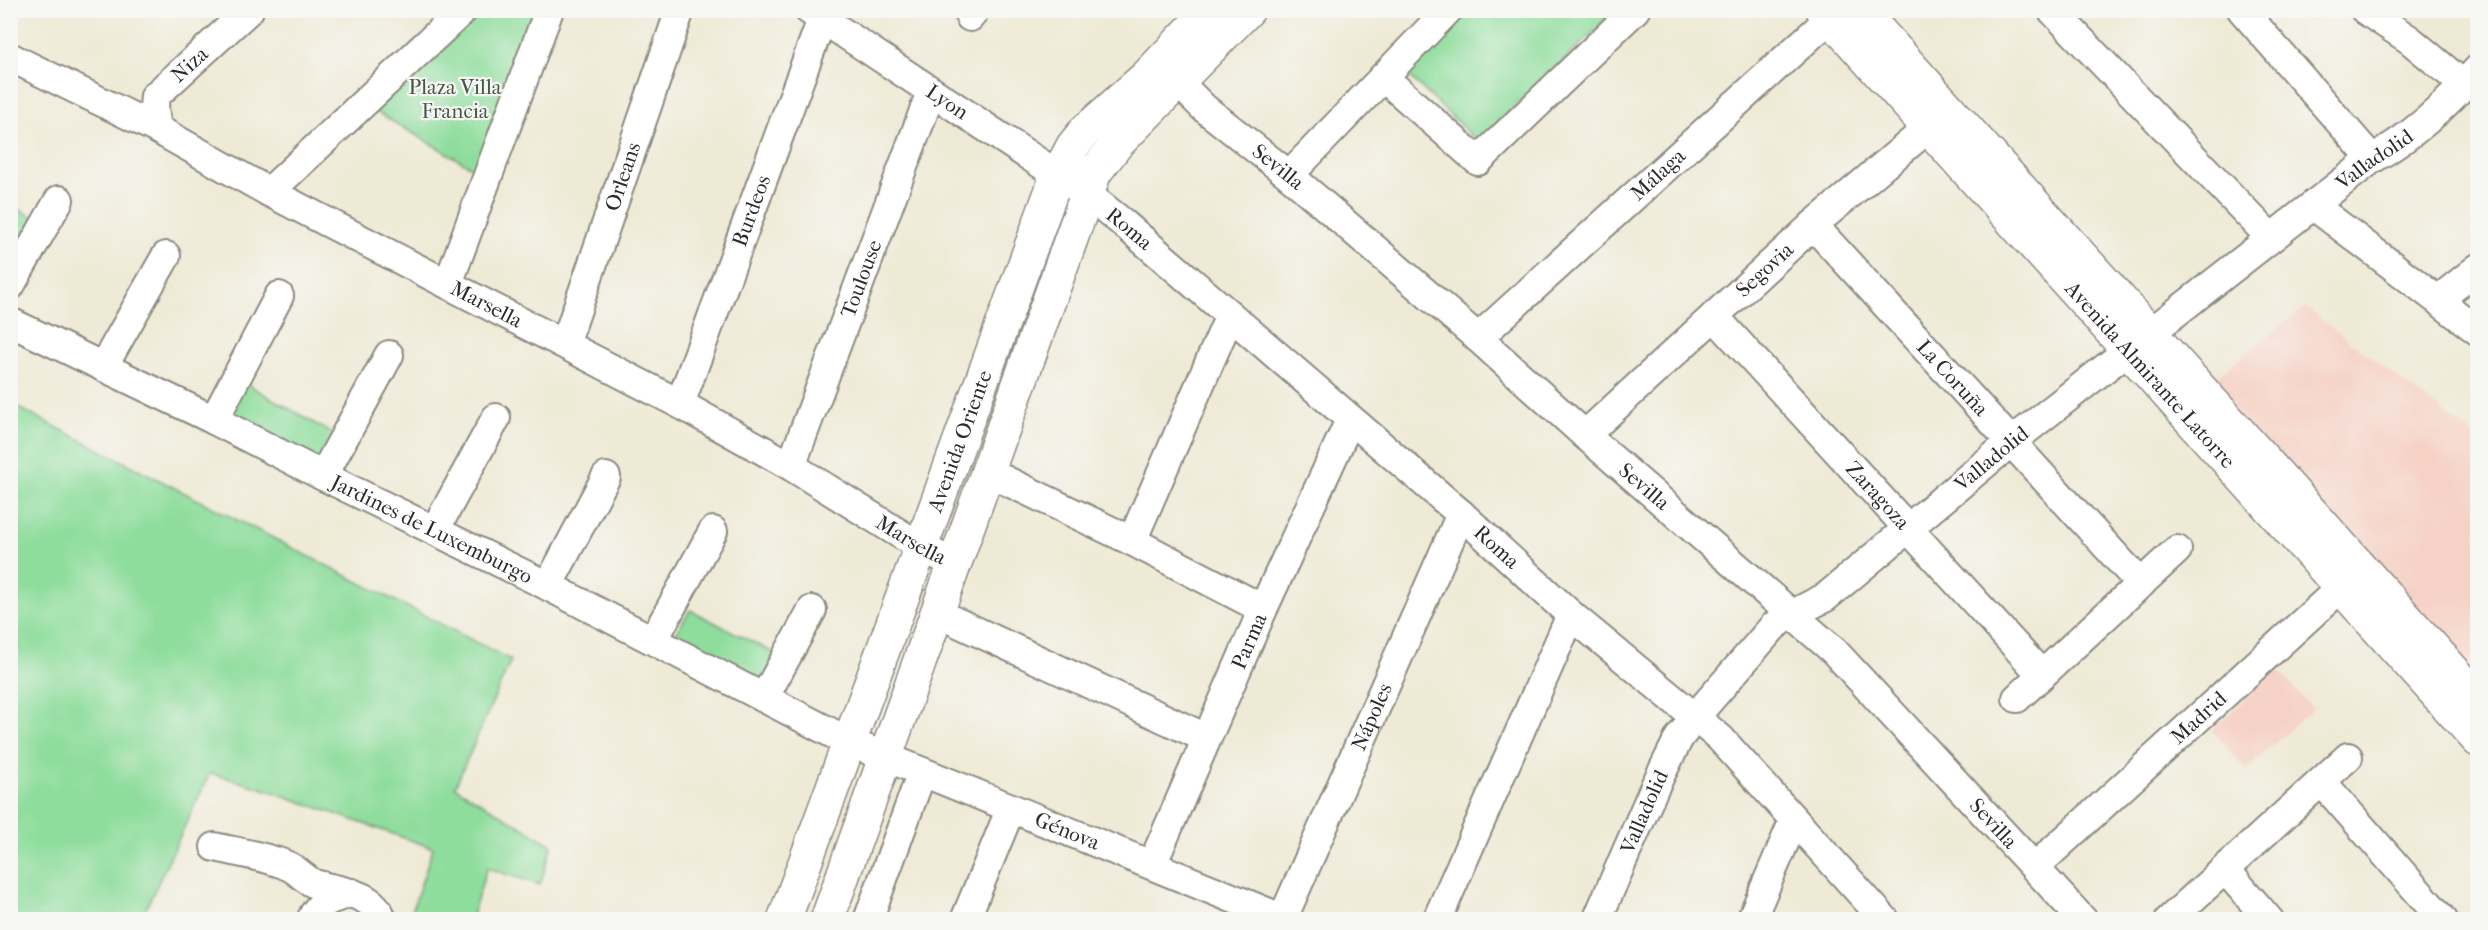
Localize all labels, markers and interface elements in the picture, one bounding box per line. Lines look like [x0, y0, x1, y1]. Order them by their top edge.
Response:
street label: Niza [166, 42, 213, 87]
park label: Plaza Villa Francia [409, 75, 502, 123]
street label: Lyon [922, 79, 973, 124]
street label: Valladolid [2330, 124, 2418, 195]
street label: Orleans [600, 139, 646, 214]
street label: Sevilla [1248, 139, 1309, 195]
street label: Málaga [1626, 143, 1690, 205]
street label: Burdeos [727, 171, 776, 250]
street label: Roma [1101, 202, 1157, 255]
street label: Toulouse [836, 237, 887, 321]
street label: Segovia [1731, 237, 1798, 302]
street label: Marsella [447, 276, 527, 333]
street label: Avenida Almirante Latorre [2060, 276, 2240, 473]
street label: La Coruña [1912, 335, 1994, 421]
street label: Avenida Oriente [922, 367, 997, 516]
street label: Valladolid [1949, 421, 2034, 497]
street label: Zaragoza [1841, 457, 1915, 534]
street label: Sevilla [1614, 458, 1675, 515]
street label: Jardines de Luxemburgo [326, 469, 536, 588]
street label: Marsella [872, 510, 950, 570]
street label: Roma [1469, 520, 1524, 574]
street label: Parma [1226, 609, 1272, 673]
street label: Nápoles [1346, 679, 1397, 754]
street label: Madrid [2166, 686, 2232, 749]
street label: Valladolid [1615, 766, 1673, 858]
street label: Sevilla [1965, 793, 2023, 853]
street label: Génova [1031, 807, 1103, 855]

